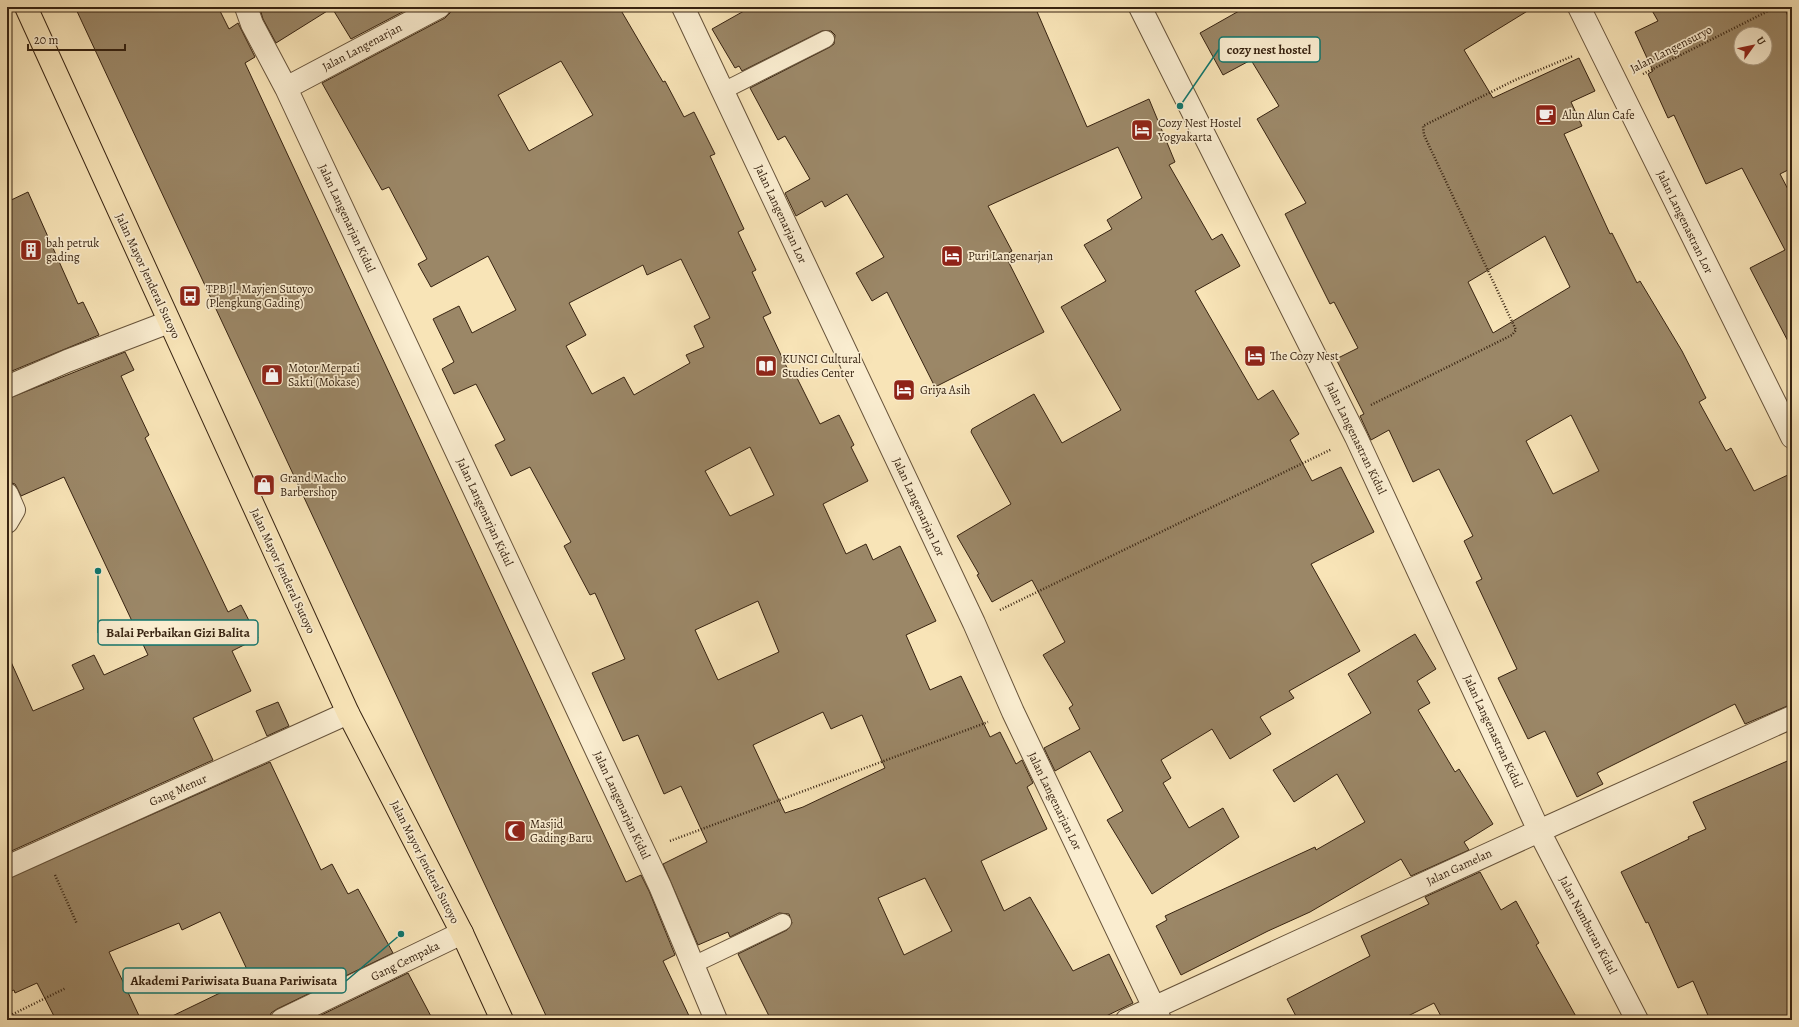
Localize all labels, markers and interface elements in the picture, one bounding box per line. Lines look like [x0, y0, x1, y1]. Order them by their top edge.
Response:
street label: Jalan Langenarjan [319, 19, 405, 75]
street label: Jalan Langensuryo [1627, 21, 1715, 77]
scale bar [28, 26, 125, 52]
north arrow [1733, 26, 1773, 66]
text: 20 m [34, 32, 58, 48]
text: U [1753, 34, 1770, 49]
callout: cozy nest hostel [1219, 37, 1320, 62]
text: cozy nest hostel [1227, 41, 1312, 58]
cafe icon: Alun Alun Cafe [1533, 102, 1559, 128]
place label: Alun Alun Cafe [1561, 107, 1635, 123]
place label: Cozy Nest Hostel Yogyakarta [1157, 115, 1241, 145]
hotel icon: Cozy Nest Hostel Yogyakarta [1129, 117, 1155, 143]
street label: Jalan Langenarjan Kidul [315, 161, 379, 275]
street label: Jalan Langenarjan Lor [751, 162, 811, 266]
street label: Jalan Langenastran Lor [1653, 168, 1717, 277]
street label: Jalan Mayor Jenderal Sutoyo [112, 211, 184, 341]
place label: bah petruk gading [46, 235, 99, 265]
building icon: bah petruk gading [18, 237, 44, 263]
hotel icon: Puri Langenarjan [939, 243, 965, 269]
place label: Puri Langenarjan [968, 248, 1053, 264]
place label: TPB Jl. Mayjen Sutoyo (Plengkung Gading) [206, 281, 313, 311]
bus stop icon: TPB Jl. Mayjen Sutoyo (Plengkung Gading) [177, 283, 203, 309]
hotel icon: The Cozy Nest [1242, 343, 1268, 369]
place label: The Cozy Nest [1270, 348, 1339, 364]
place label: KUNCI Cultural Studies Center [782, 351, 861, 381]
library icon: KUNCI Cultural Studies Center [753, 353, 779, 379]
place label: Motor Merpati Sakti (Mokase) [288, 360, 360, 390]
shop icon: Motor Merpati Sakti (Mokase) [259, 362, 285, 388]
hotel icon: Griya Asih [891, 377, 917, 403]
street label: Jalan Langenastran Kidul [1322, 379, 1390, 497]
place label: Griya Asih [920, 382, 971, 398]
street label: Jalan Langenarjan Kidul [453, 455, 517, 569]
street label: Jalan Langenarjan Lor [889, 455, 949, 559]
place label: Grand Macho Barbershop [280, 470, 346, 500]
shop icon: Grand Macho Barbershop [251, 472, 277, 498]
street label: Jalan Mayor Jenderal Sutoyo [247, 506, 319, 636]
callout: Balai Perbaikan Gizi Balita [98, 620, 258, 645]
text: Balai Perbaikan Gizi Balita [106, 624, 251, 641]
street label: Jalan Langenastran Kidul [1460, 672, 1526, 790]
street label: Jalan Langenarjan Kidul [590, 748, 654, 862]
street label: Jalan Langenarjan Lor [1024, 749, 1086, 853]
street label: Gang Menur [147, 770, 210, 810]
street label: Jalan Mayor Jenderal Sutoyo [387, 798, 463, 926]
place label: Masjid Gading Baru [530, 816, 593, 846]
mosque icon: Masjid Gading Baru [502, 818, 528, 844]
street label: Jalan Gamelan [1424, 845, 1495, 889]
street label: Jalan Namburan Kidul [1555, 873, 1621, 977]
street label: Gang Cempaka [368, 937, 442, 984]
callout: Akademi Pariwisata Buana Pariwisata [123, 968, 346, 993]
text: Akademi Pariwisata Buana Pariwisata [130, 972, 338, 989]

